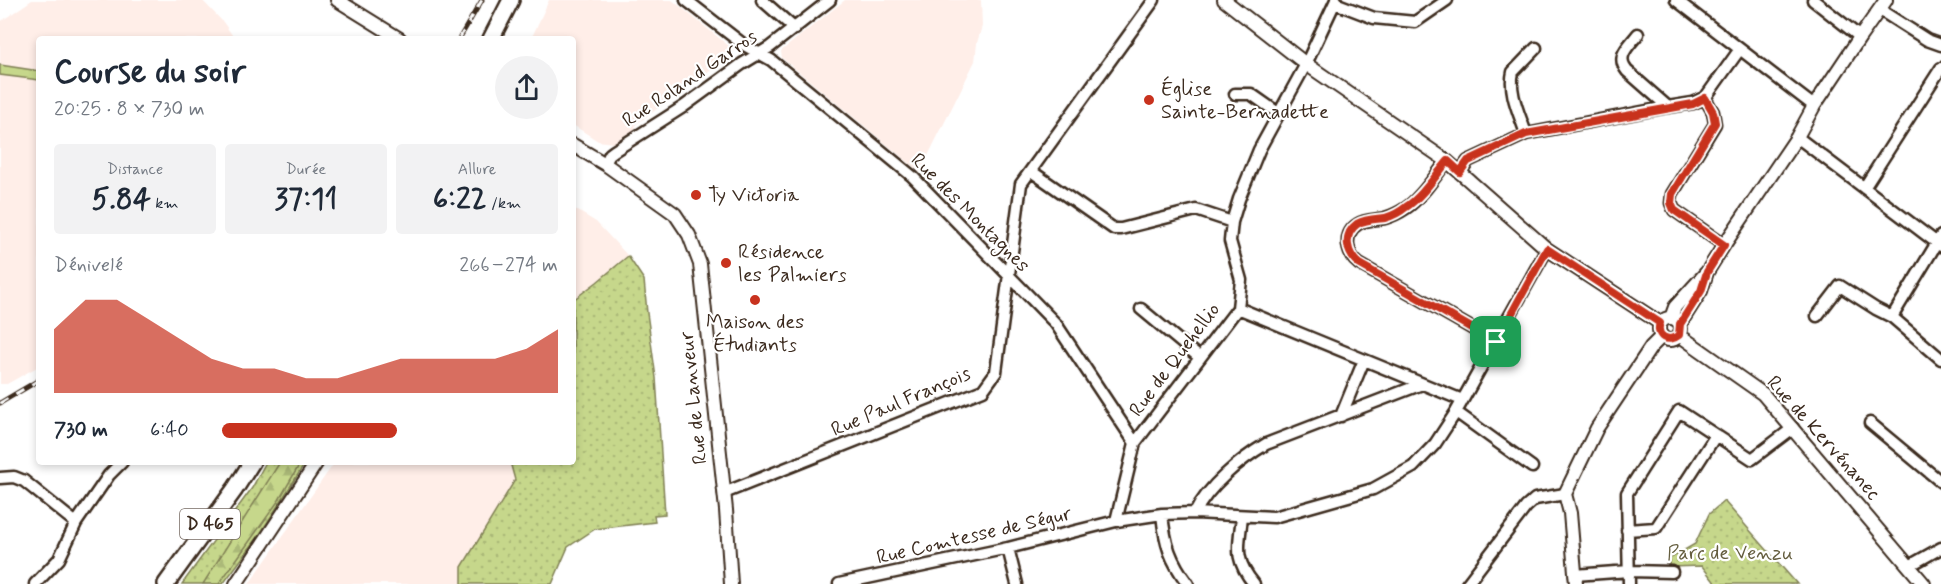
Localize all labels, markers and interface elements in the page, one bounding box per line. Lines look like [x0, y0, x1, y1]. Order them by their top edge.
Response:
street label: Rue Roland Garros [617, 24, 763, 134]
text: Course du soir [54, 51, 246, 95]
button: share [495, 56, 558, 119]
place label: Église Sainte-Bernadette [1161, 76, 1329, 126]
marker: Église Sainte-Bernadette [1142, 93, 1156, 107]
text: 20:25 · 8 × 730 m [54, 96, 205, 123]
street label: Rue des Montagnes [904, 147, 1036, 279]
text: Distance [107, 159, 163, 180]
text: Durée [286, 159, 326, 180]
text: Allure [458, 159, 496, 180]
text: 5.84 [91, 180, 151, 219]
text: 37:11 [275, 180, 337, 219]
text: 6:22 [433, 180, 487, 219]
place label: Ty Victoria [708, 182, 800, 209]
marker: Ty Victoria [689, 188, 703, 202]
text: km [151, 193, 179, 214]
text: /km [487, 193, 521, 214]
place label: Résidence les Palmiers [738, 239, 847, 289]
text: Dénivelé [54, 252, 123, 279]
text: 266–274 m [459, 252, 558, 279]
marker: Résidence les Palmiers [719, 256, 733, 270]
marker: Maison des Étudiants [748, 293, 762, 307]
street label: Rue de Quehellio [1123, 298, 1227, 422]
place label: Maison des Étudiants [706, 309, 804, 359]
pin [1470, 316, 1521, 367]
icon: arrive [1479, 325, 1512, 358]
street label: Rue de Lanveur [674, 329, 714, 466]
street label: Rue Paul François [827, 360, 975, 444]
street label: Rue de Kervénanec [1760, 370, 1886, 506]
text: 730 m [54, 417, 108, 444]
text: 6:40 [150, 417, 189, 444]
street label: Rue Comtesse de Ségur [874, 500, 1075, 572]
road number: D 465 [180, 509, 240, 539]
park label: Parc de Venzu [1667, 540, 1793, 567]

